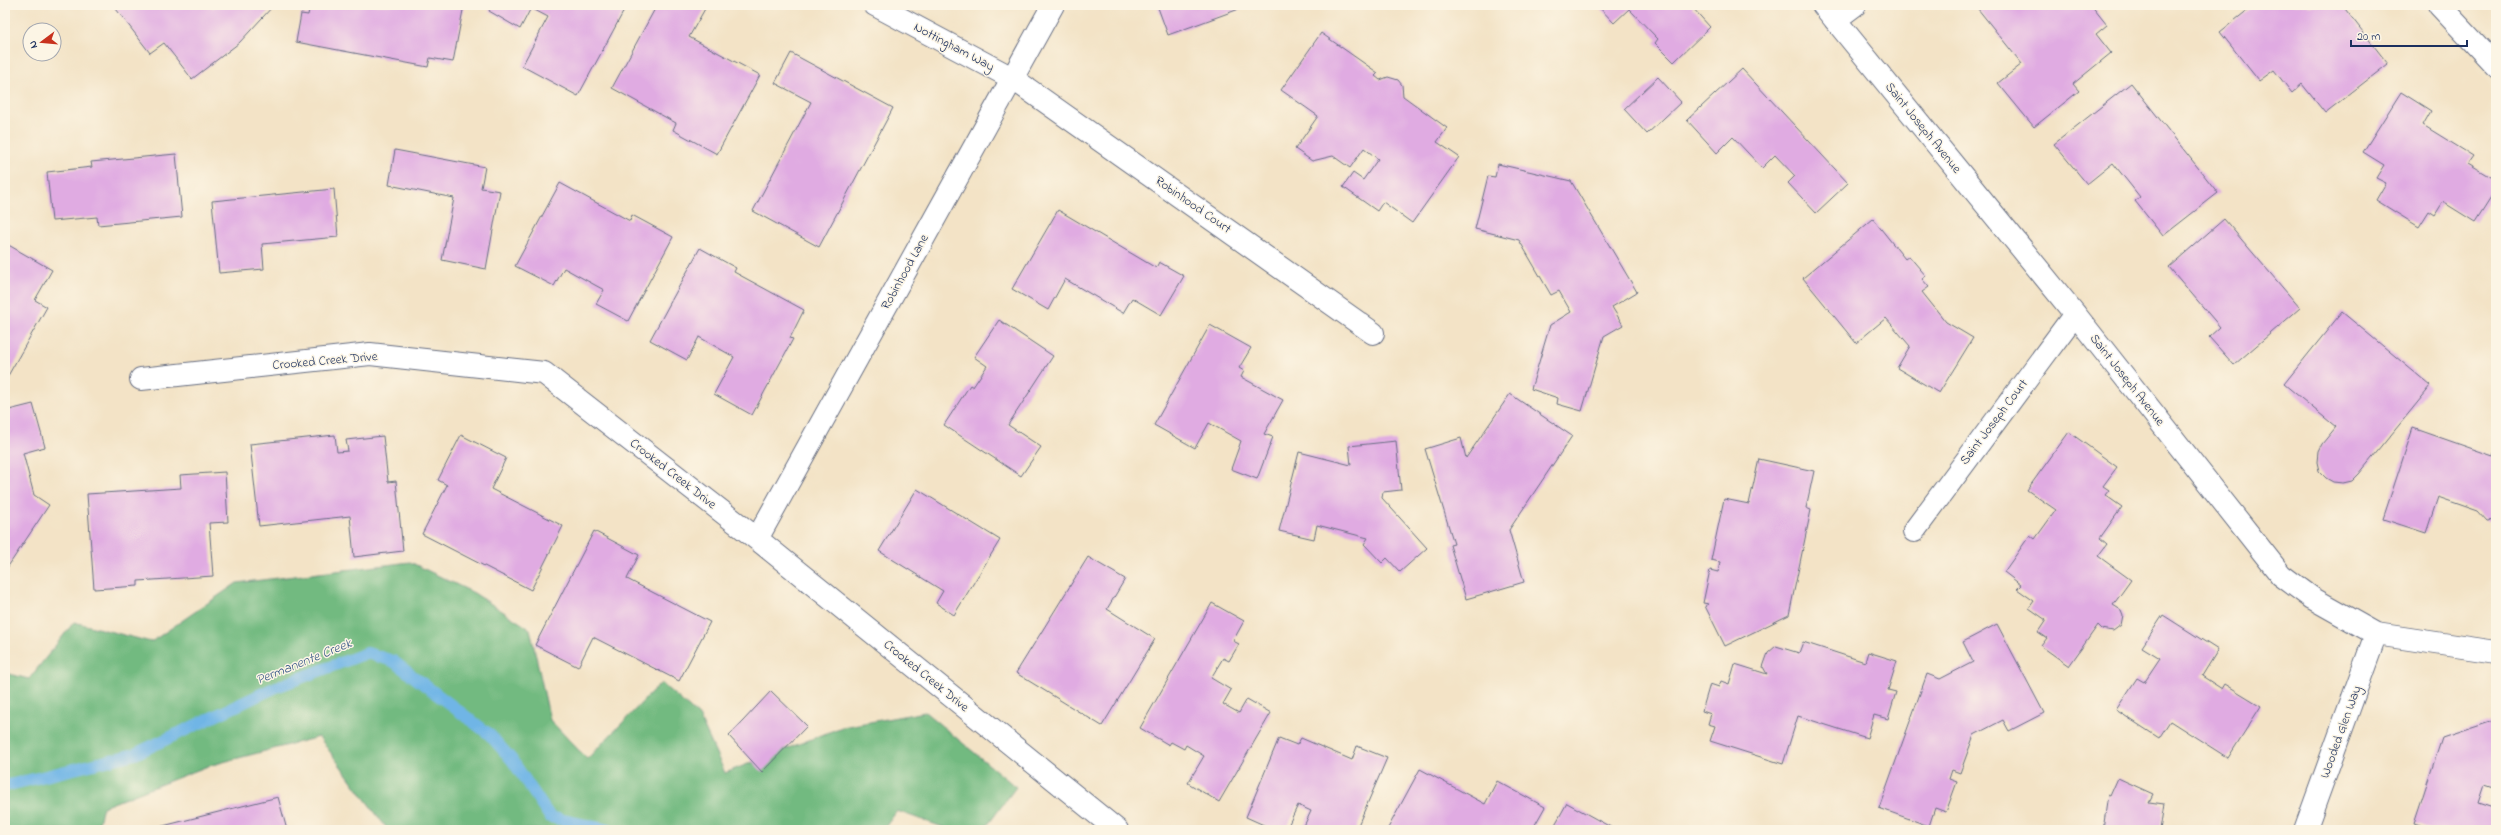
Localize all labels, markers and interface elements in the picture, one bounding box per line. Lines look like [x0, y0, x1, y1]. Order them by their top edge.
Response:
street label: Nottingham Way [910, 18, 998, 77]
north arrow [22, 22, 62, 62]
scale bar [2351, 22, 2467, 48]
text: 20 m [2357, 28, 2380, 46]
text: N [25, 39, 42, 50]
street label: Saint Joseph Avenue [1880, 78, 1966, 178]
street label: Robinhood Court [1151, 172, 1235, 239]
street label: Robinhood Lane [876, 231, 934, 313]
street label: Saint Joseph Avenue [2085, 330, 2169, 430]
street label: Crooked Creek Drive [272, 347, 378, 375]
street label: Saint Joseph Court [1955, 375, 2033, 469]
street label: Crooked Creek Drive [626, 434, 720, 514]
water label: Permanente Creek [253, 633, 356, 691]
street label: Crooked Creek Drive [879, 635, 973, 717]
street label: Wooded Glen Way [2315, 683, 2368, 781]

